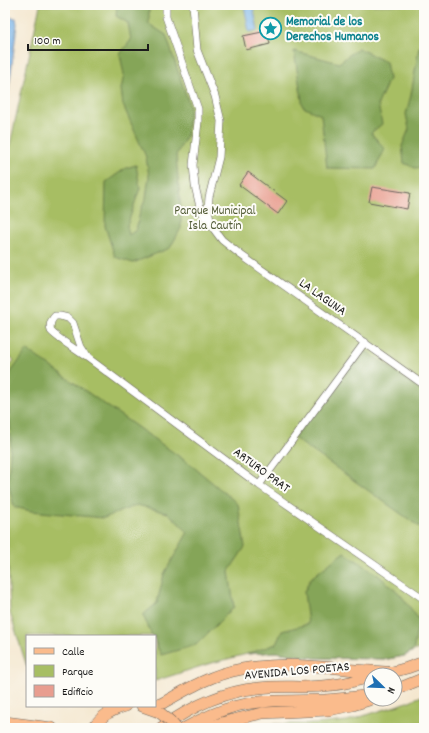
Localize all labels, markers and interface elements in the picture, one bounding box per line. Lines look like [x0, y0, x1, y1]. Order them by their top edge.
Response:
place label: Memorial de los Derechos Humanos [286, 13, 379, 47]
place icon: Memorial de los Derechos Humanos [257, 16, 283, 42]
scale bar [28, 26, 148, 52]
text: 100 m [34, 33, 61, 50]
park label: Parque Municipal Isla Cautín [174, 202, 256, 236]
street label: LA LAGUNA [294, 275, 350, 321]
street label: ARTURO PRAT [229, 444, 293, 498]
legend [26, 635, 156, 707]
text: Calle [62, 644, 85, 661]
street label: AVENIDA LOS POETAS [244, 658, 351, 686]
text: Parque [62, 664, 93, 681]
north arrow [363, 667, 403, 707]
text: Edificio [62, 684, 93, 701]
text: N [382, 684, 399, 696]

